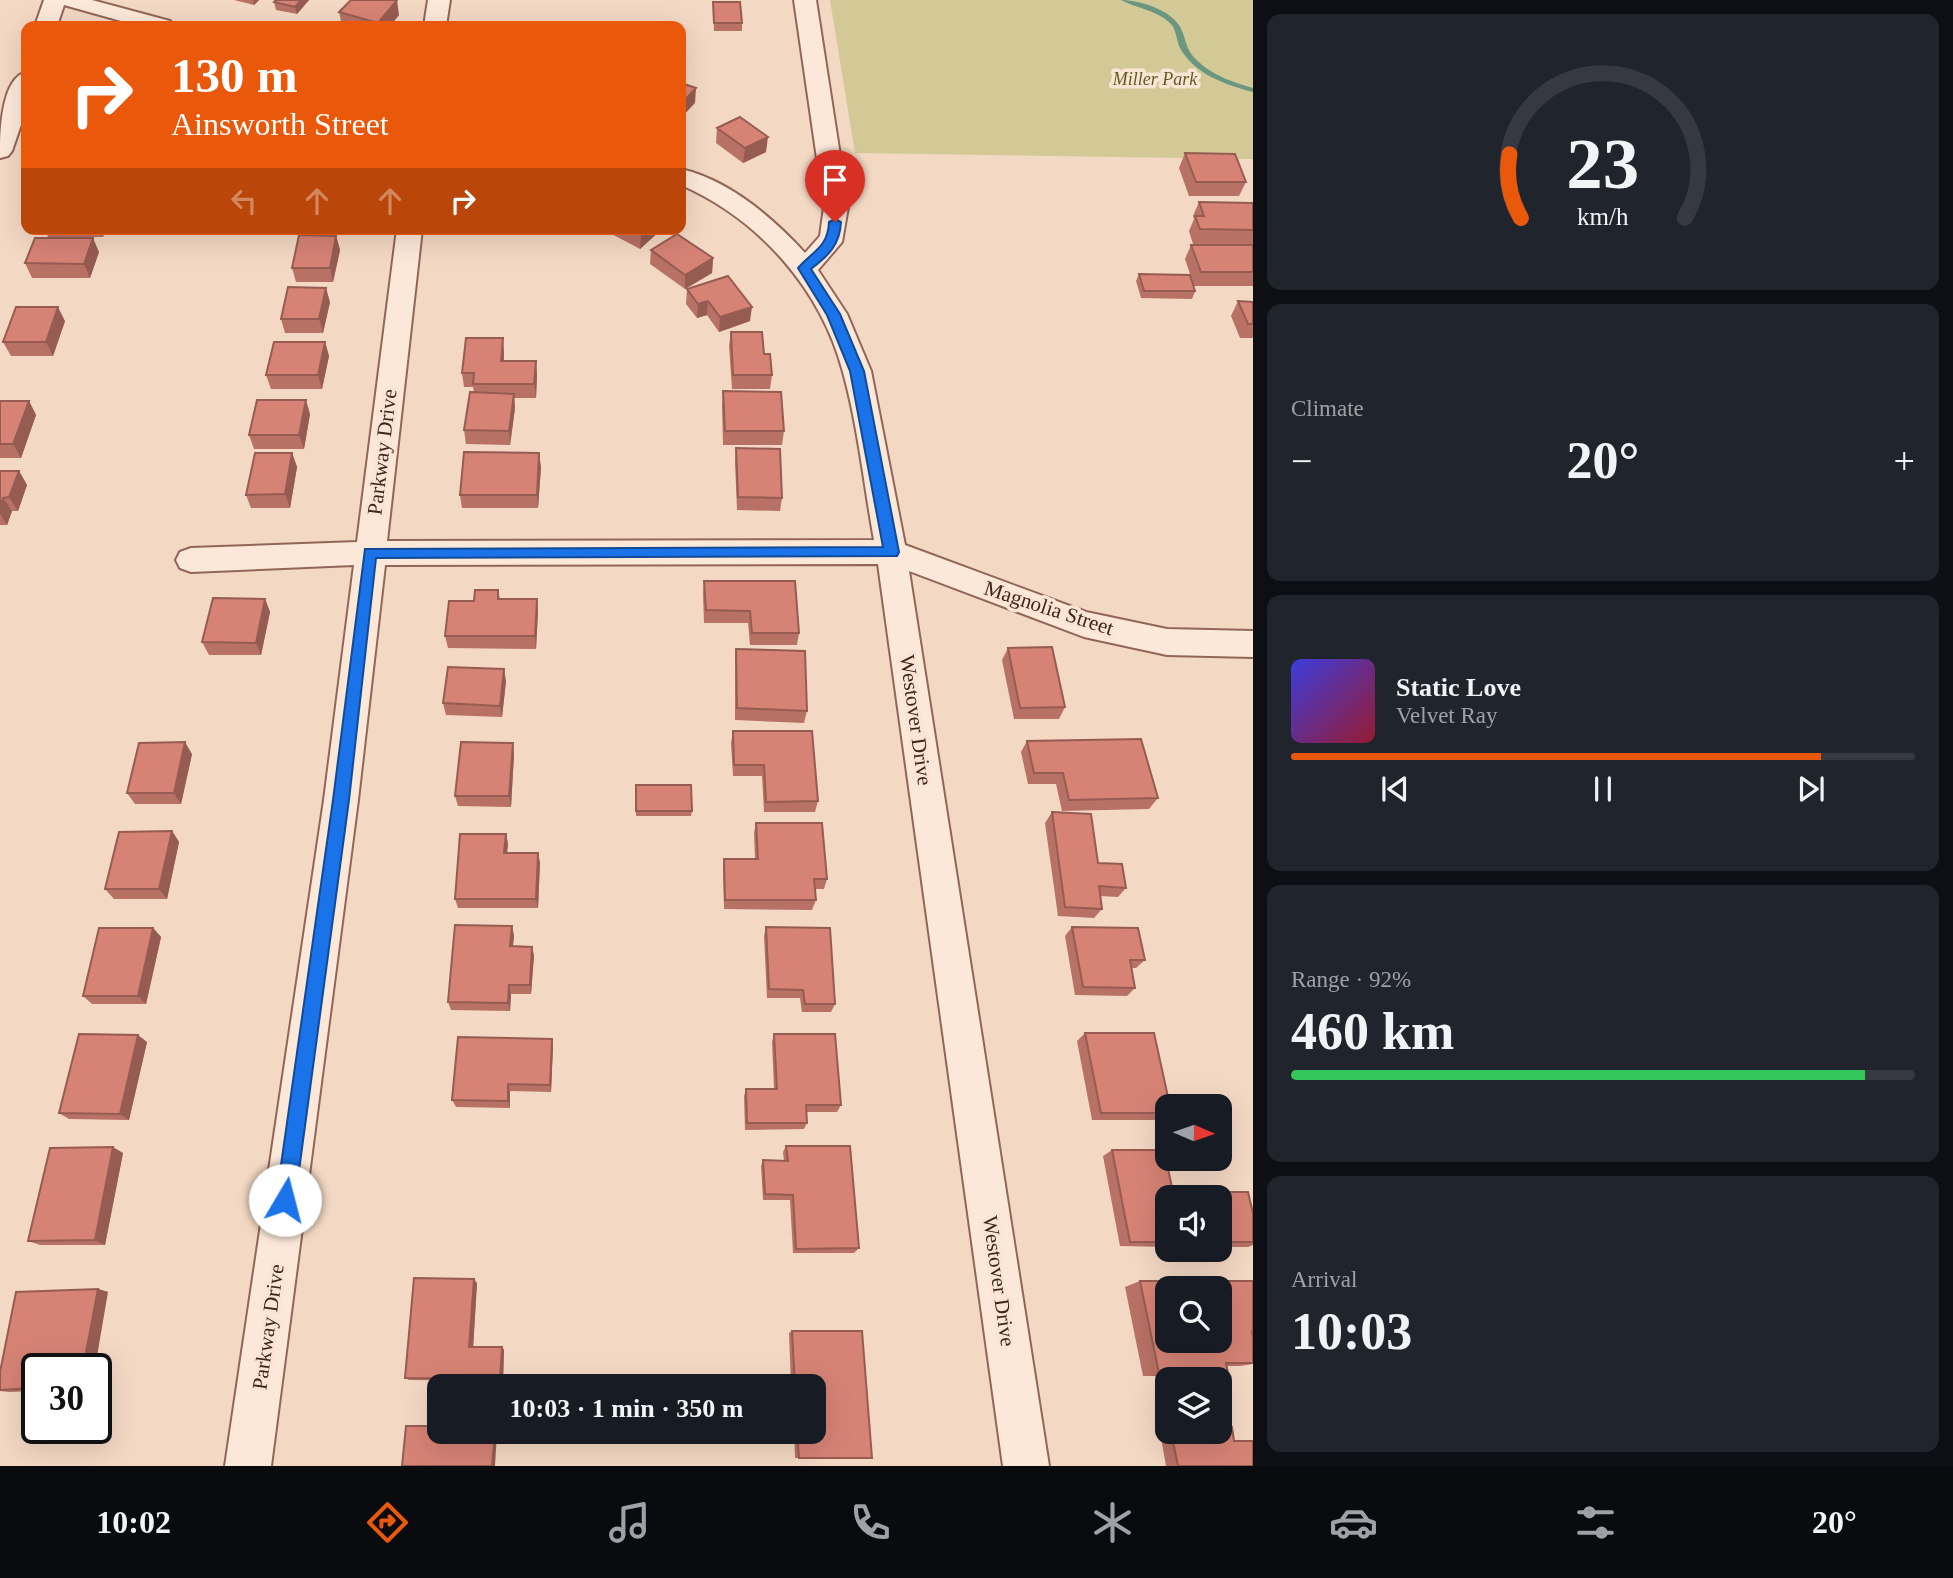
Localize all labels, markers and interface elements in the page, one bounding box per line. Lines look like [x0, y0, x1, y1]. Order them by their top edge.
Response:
text: 130 m [171, 48, 298, 103]
icon: right [56, 49, 147, 140]
park label: Miller Park [1112, 69, 1198, 89]
text: Ainsworth Street [171, 106, 389, 142]
text: 23 [1567, 124, 1639, 205]
pin [805, 150, 865, 222]
icon: arrive [816, 161, 854, 199]
icon: left [225, 182, 263, 220]
icon: ahead [298, 182, 336, 220]
icon: ahead [371, 182, 409, 220]
icon: right [444, 182, 482, 220]
text: km/h [1577, 203, 1629, 230]
street label: Parkway Drive [362, 388, 402, 516]
text: Climate [1291, 396, 1364, 421]
text: 20° [1567, 432, 1639, 489]
text: − [1291, 440, 1312, 482]
text: + [1894, 440, 1915, 482]
street label: Magnolia Street [981, 576, 1117, 640]
street label: Westover Drive [895, 653, 937, 787]
text: Static Love [1396, 673, 1521, 702]
text: Velvet Ray [1396, 703, 1498, 728]
icon: previous [1376, 770, 1414, 808]
icon: pause [1584, 770, 1622, 808]
icon: next [1792, 770, 1830, 808]
text: Range · 92% [1291, 967, 1411, 992]
text: 460 km [1291, 1003, 1454, 1060]
north arrow [1155, 1094, 1232, 1171]
map controls [1155, 1094, 1232, 1444]
position arrow [248, 1163, 322, 1237]
button: sound [1155, 1185, 1232, 1262]
street label: Westover Drive [978, 1214, 1020, 1348]
street label: Parkway Drive [247, 1263, 289, 1391]
text: Arrival [1291, 1267, 1357, 1292]
button: search [1155, 1276, 1232, 1353]
text: 10:03 [1291, 1303, 1412, 1360]
speed limit sign: 30 [21, 1353, 112, 1444]
button: layers [1155, 1367, 1232, 1444]
text: 10:03 · 1 min · 350 m [510, 1394, 744, 1423]
icon: directions [363, 1498, 412, 1547]
icon: music [605, 1498, 654, 1547]
icon: phone [846, 1498, 895, 1547]
icon: climate [1088, 1498, 1137, 1547]
icon: car [1329, 1498, 1378, 1547]
icon: filters [1571, 1498, 1620, 1547]
text: 10:02 [96, 1504, 171, 1540]
text: 20° [1812, 1504, 1857, 1540]

